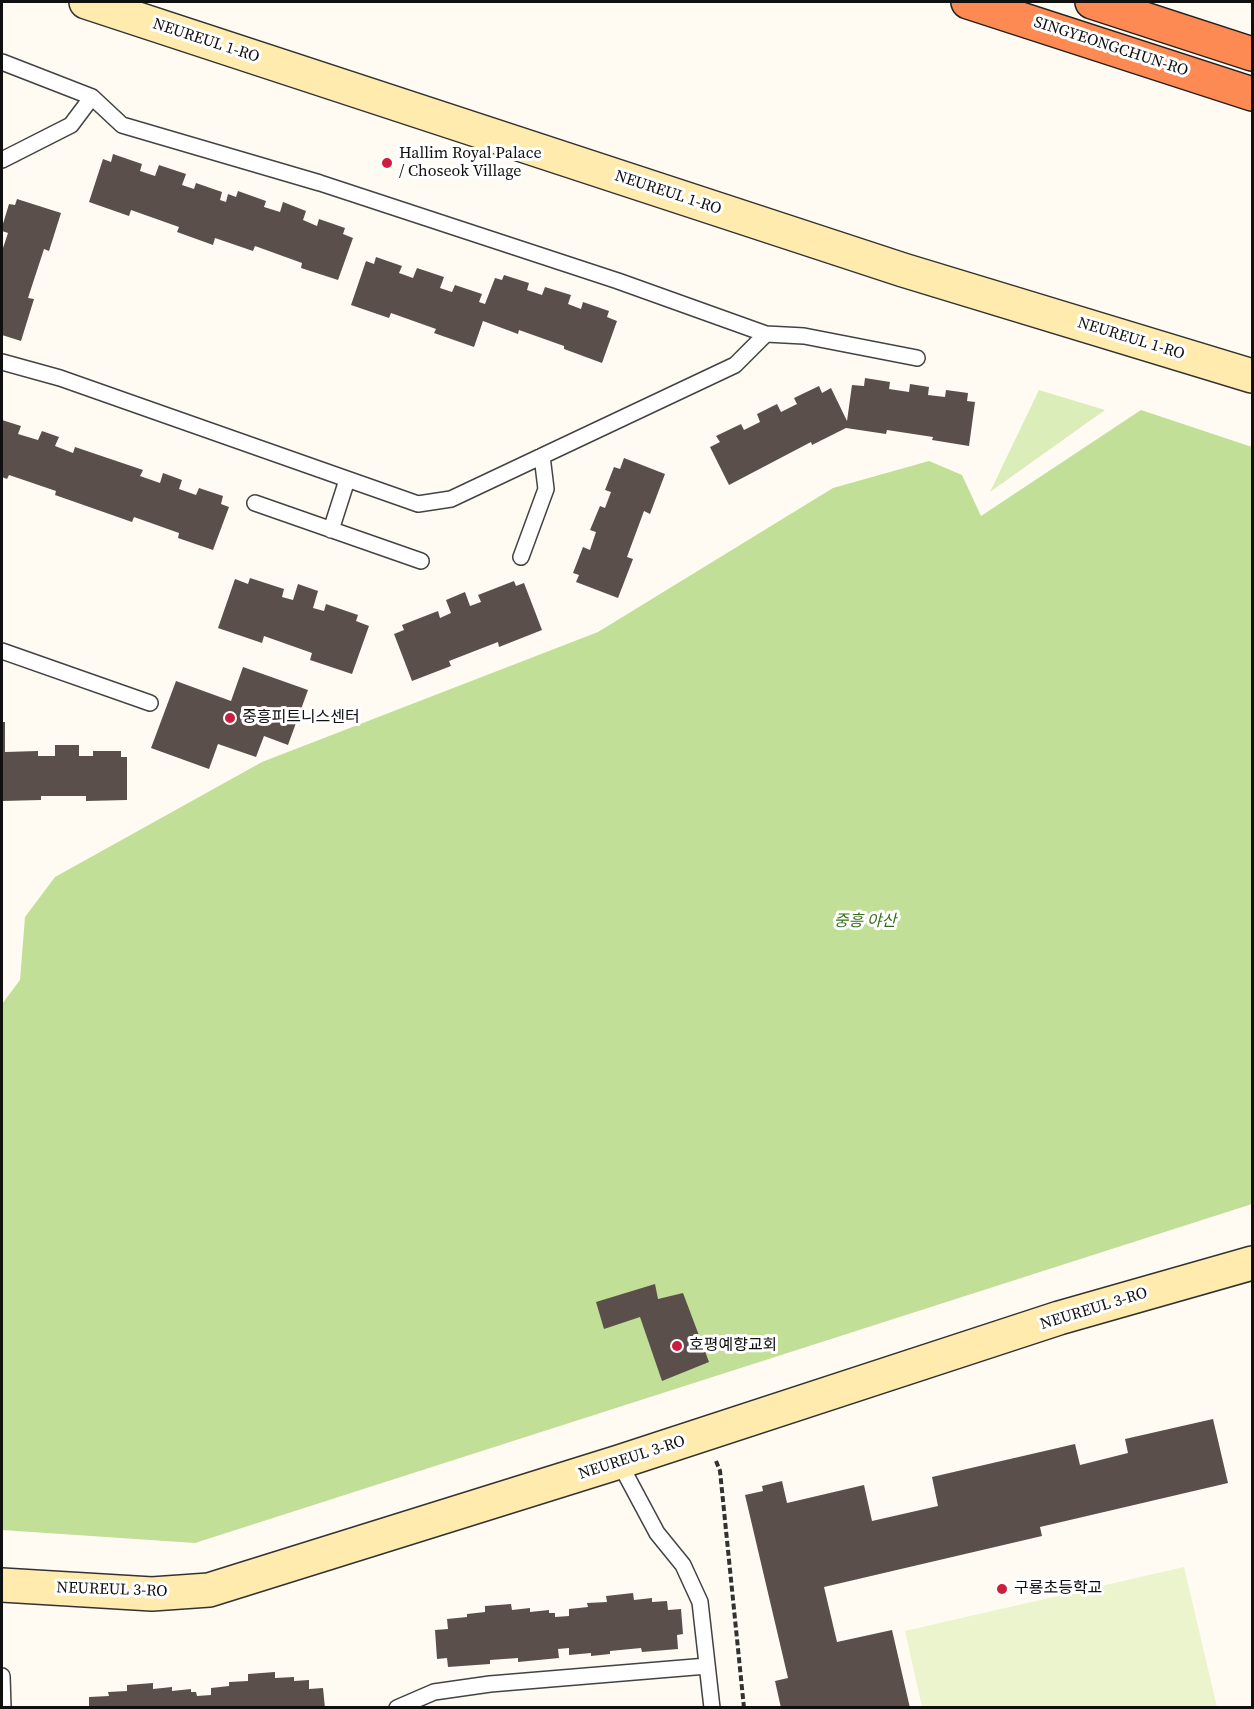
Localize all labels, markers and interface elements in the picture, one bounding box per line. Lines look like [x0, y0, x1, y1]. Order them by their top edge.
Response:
street label: SINGYEONGCHUN-RO [1031, 13, 1191, 81]
street label: NEUREUL 1-RO [150, 15, 262, 67]
place label: Hallim Royal Palace / Choseok Village [399, 144, 542, 182]
marker: Hallim Royal Palace / Choseok Village [380, 156, 394, 170]
street label: NEUREUL 1-RO [612, 167, 724, 219]
street label: NEUREUL 1-RO [1075, 314, 1187, 364]
place label: 중흥피트니스센터 [242, 708, 360, 728]
marker: 중흥피트니스센터 [223, 711, 237, 725]
park label: 중흥 야산 [834, 912, 896, 932]
street label: NEUREUL 3-RO [1038, 1284, 1150, 1334]
place label: 호평예향교회 [689, 1336, 777, 1356]
marker: 호평예향교회 [670, 1339, 684, 1353]
street label: NEUREUL 3-RO [576, 1432, 688, 1484]
street label: NEUREUL 3-RO [56, 1578, 168, 1602]
place label: 구룡초등학교 [1014, 1579, 1102, 1599]
marker: 구룡초등학교 [995, 1582, 1009, 1596]

